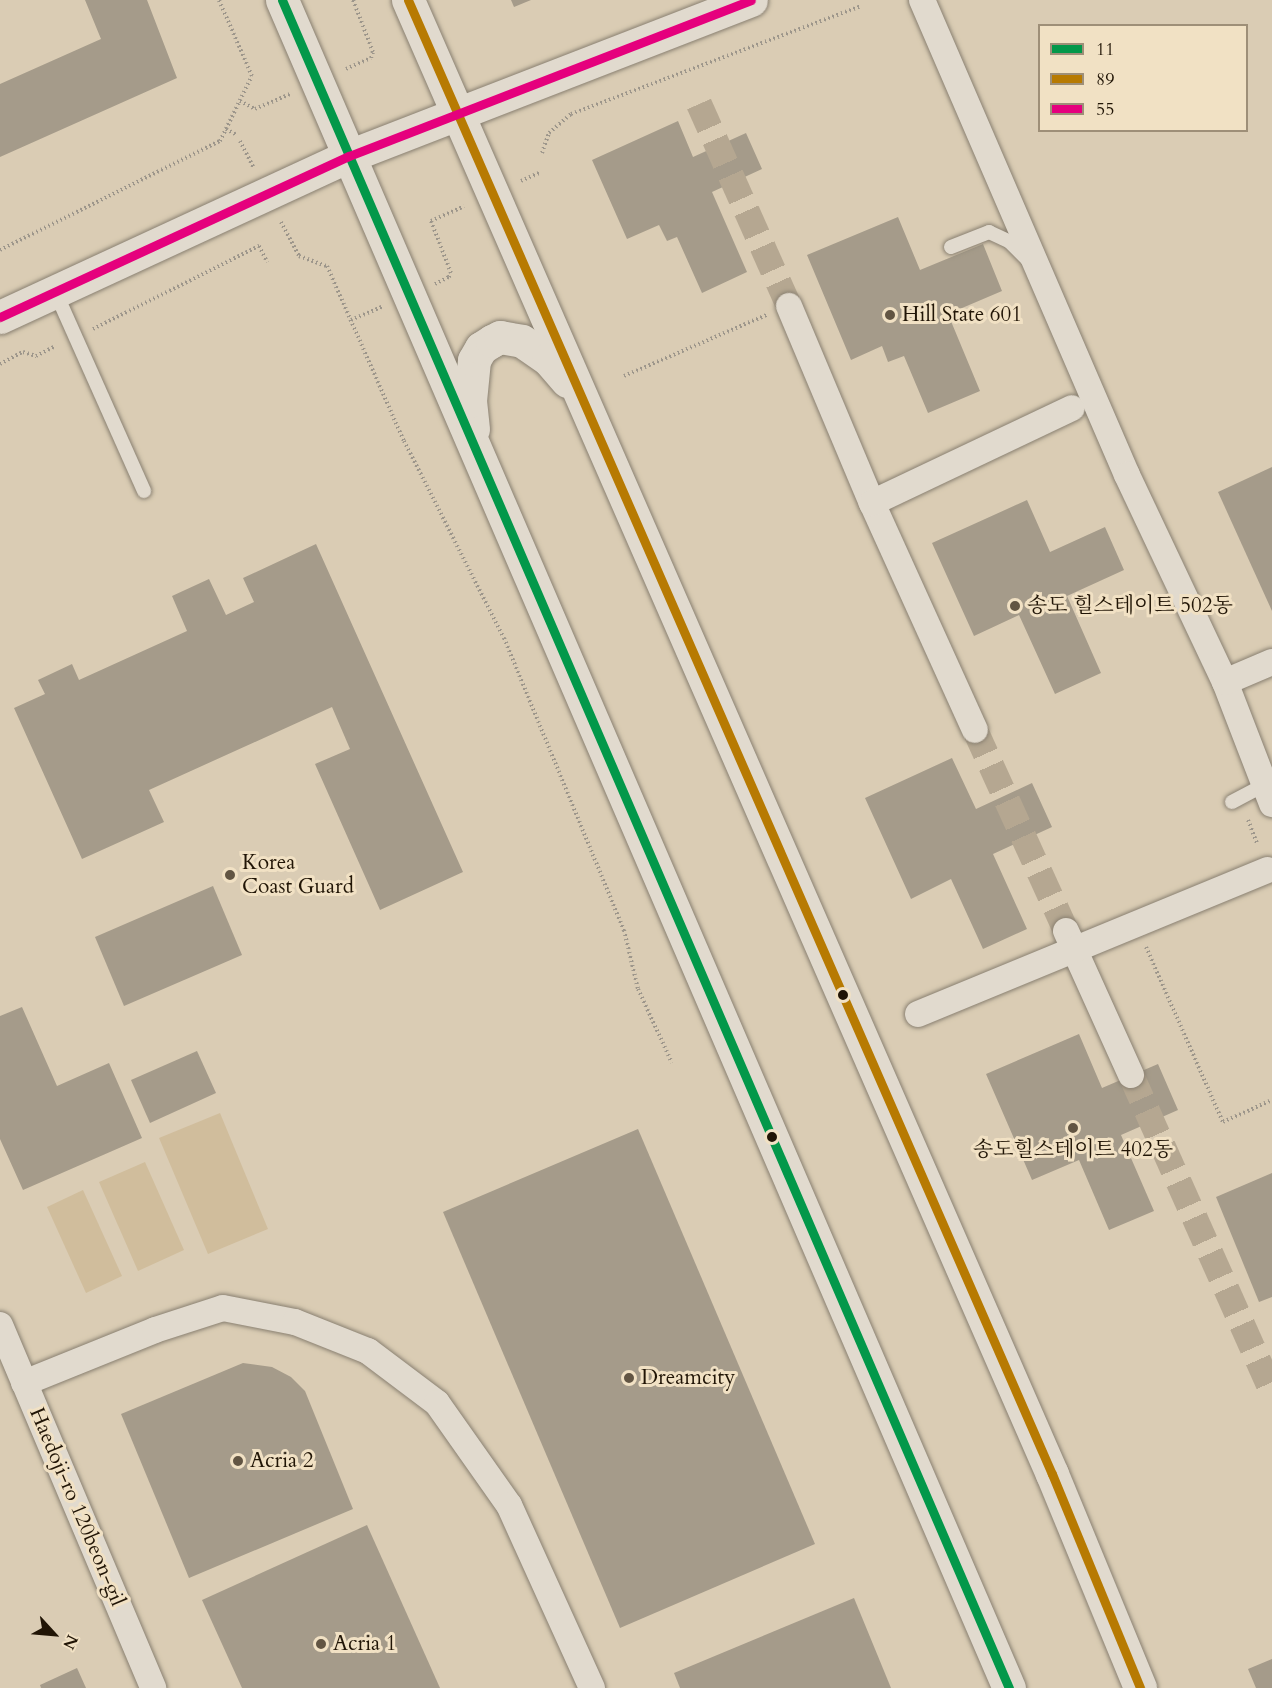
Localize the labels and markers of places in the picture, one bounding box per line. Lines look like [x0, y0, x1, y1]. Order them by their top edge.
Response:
place label: Hill State 601 [902, 302, 1022, 328]
marker: Hill State 601 [883, 308, 897, 322]
place label: 송도 힐스테이트 502동 [1027, 593, 1233, 619]
marker: 송도 힐스테이트 502동 [1008, 599, 1022, 613]
place label: Korea Coast Guard [242, 850, 354, 900]
marker: Korea Coast Guard [223, 868, 237, 882]
unlabelled marker [837, 989, 849, 1001]
marker: 송도힐스테이트 402동 [1066, 1121, 1080, 1135]
unlabelled marker [766, 1131, 778, 1143]
place label: 송도힐스테이트 402동 [973, 1137, 1173, 1163]
place label: Dreamcity [641, 1365, 735, 1391]
marker: Dreamcity [622, 1371, 636, 1385]
place label: Acria 2 [250, 1448, 314, 1474]
marker: Acria 2 [231, 1454, 245, 1468]
place label: Acria 1 [333, 1631, 397, 1657]
marker: Acria 1 [314, 1637, 328, 1651]

